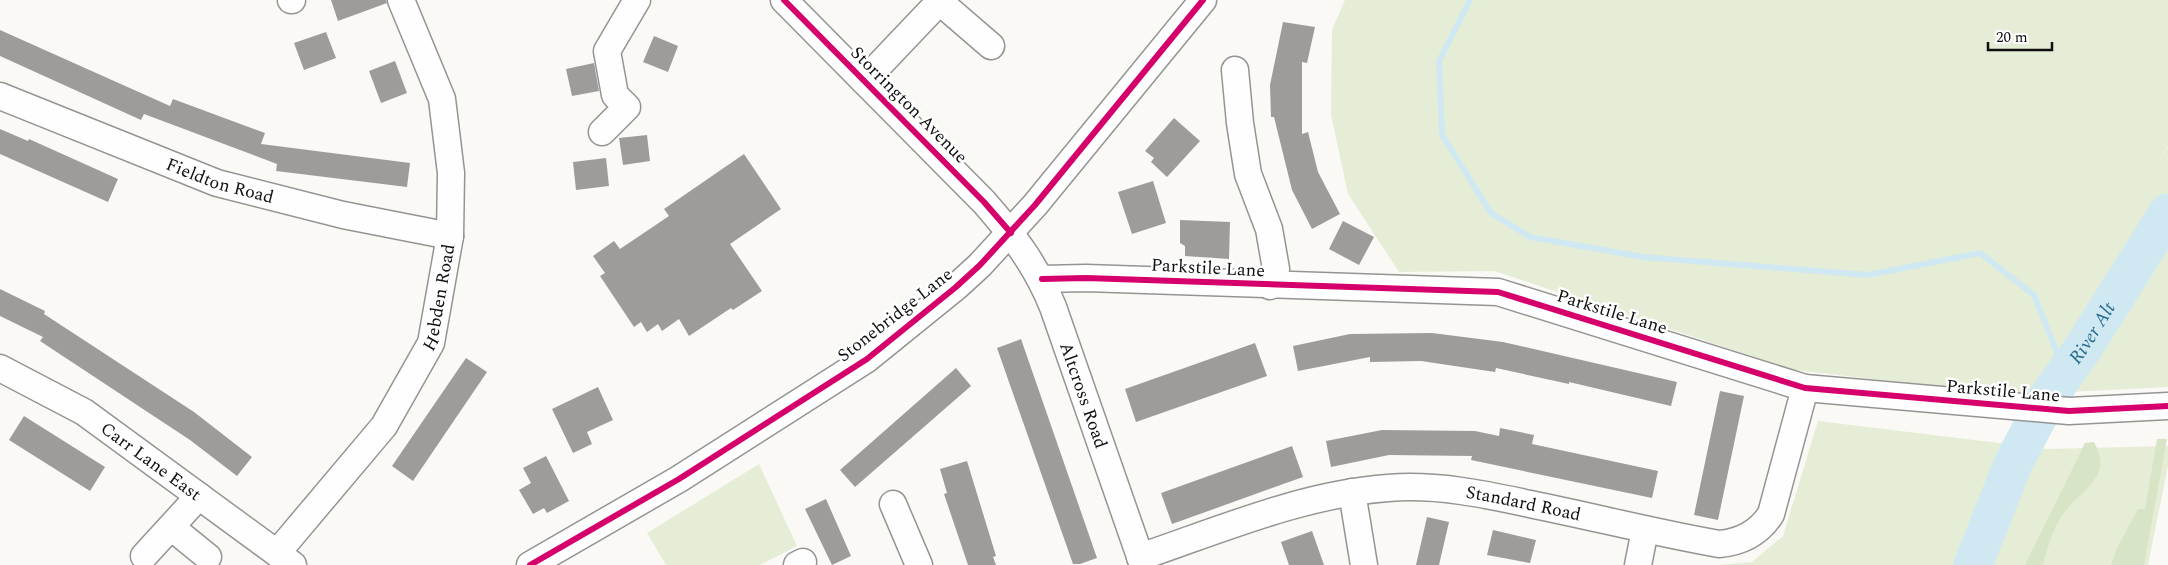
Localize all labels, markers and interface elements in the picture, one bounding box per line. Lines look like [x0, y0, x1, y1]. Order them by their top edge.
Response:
scale bar [1988, 20, 2052, 52]
text: 20 m [1996, 26, 2028, 49]
street label: Storrington Avenue [844, 40, 974, 170]
street label: Fieldton Road [162, 150, 277, 210]
street label: Hebden Road [416, 242, 462, 356]
street label: Parkstile Lane [1150, 252, 1266, 284]
street label: Stonebridge Lane [831, 261, 959, 369]
street label: Parkstile Lane [1553, 282, 1671, 342]
water label: River Alt [2061, 295, 2124, 370]
street label: Altcross Road [1053, 338, 1115, 452]
street label: Parkstile Lane [1945, 373, 2061, 409]
street label: Carr Lane East [95, 415, 207, 507]
street label: Standard Road [1464, 478, 1584, 528]

